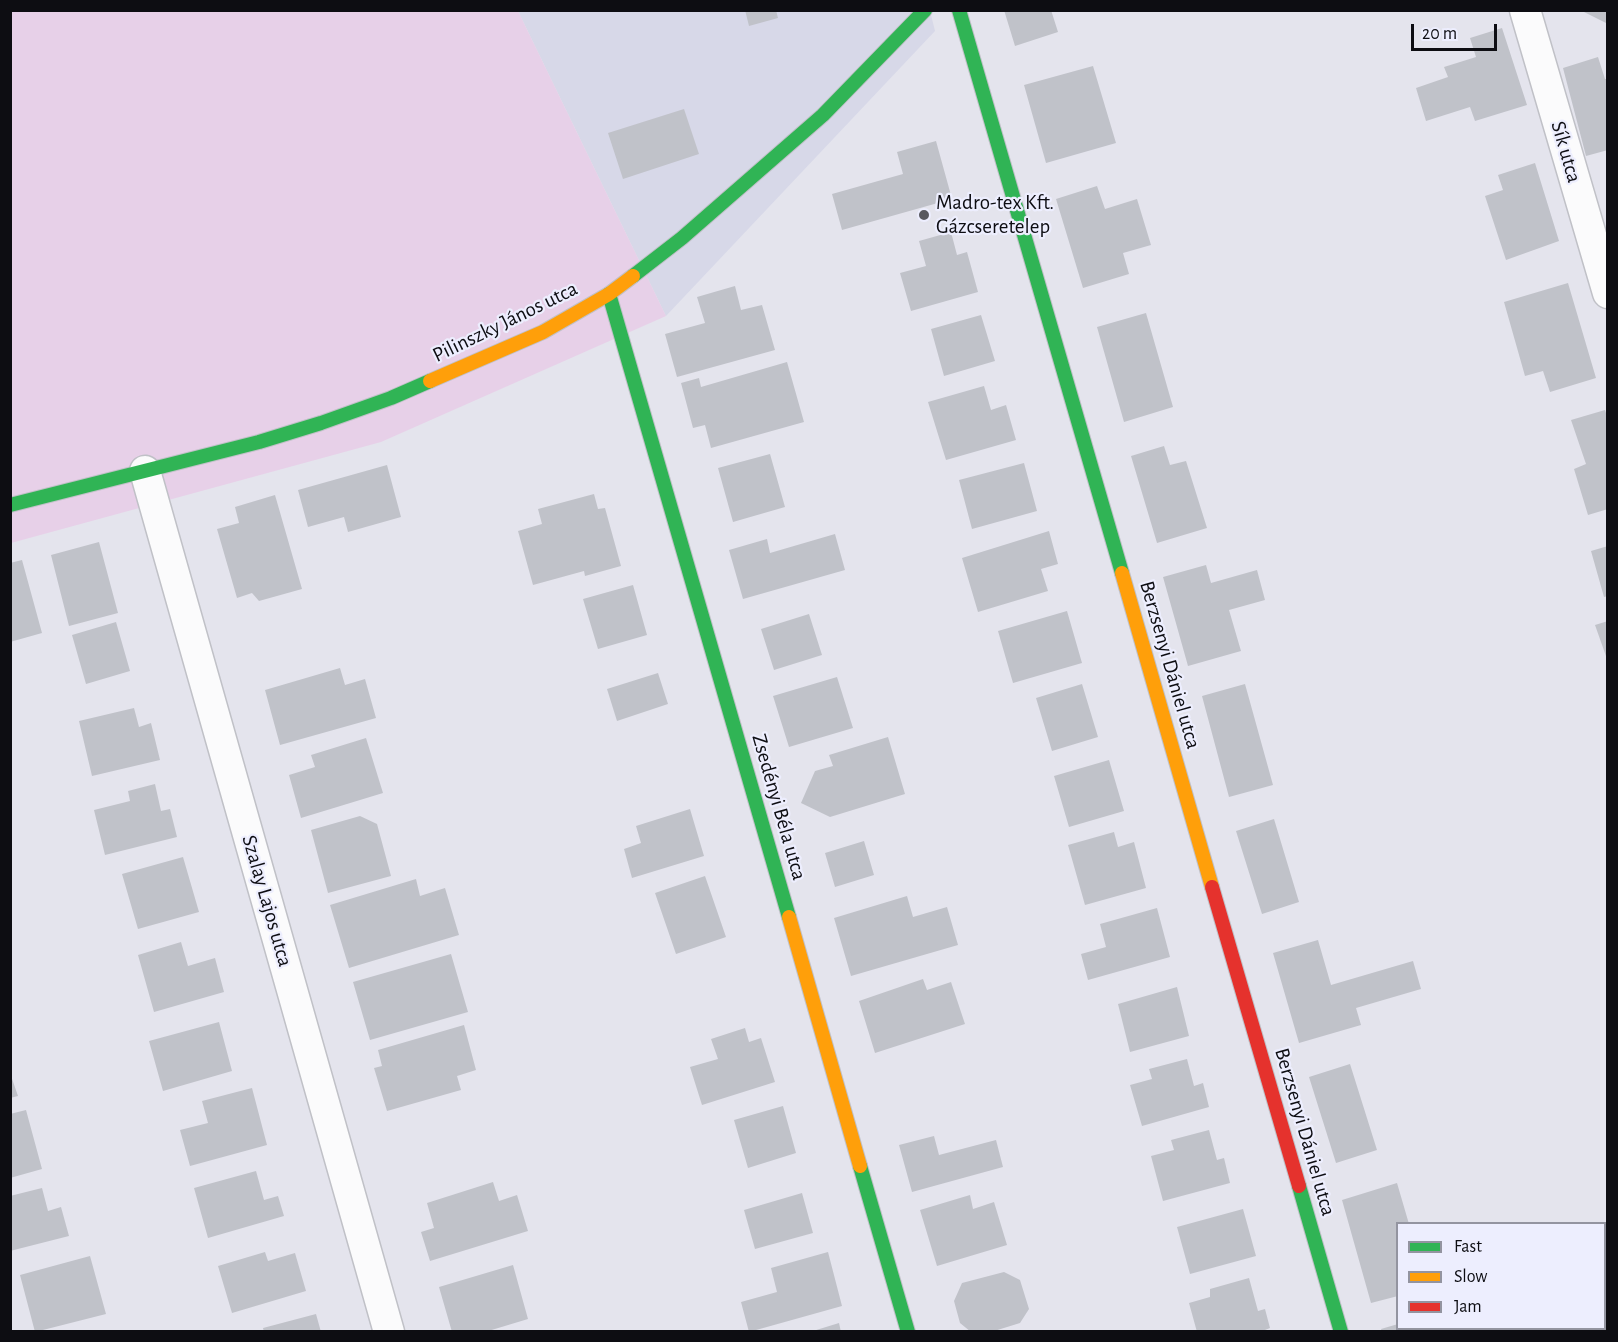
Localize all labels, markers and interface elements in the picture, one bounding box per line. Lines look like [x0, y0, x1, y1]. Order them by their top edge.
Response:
scale bar [1414, 12, 1500, 50]
text: 20 m [1422, 25, 1457, 43]
street label: Sík utca [1545, 118, 1587, 186]
place label: Madro-tex Kft. Gázcseretelep [936, 190, 1054, 240]
marker: Madro-tex Kft. Gázcseretelep [917, 208, 931, 222]
street label: Pilinszky János utca [428, 276, 582, 368]
street label: Berzsenyi Dániel utca [1134, 578, 1206, 752]
street label: Zsedényi Béla utca [746, 731, 812, 883]
street label: Szalay Lajos utca [236, 832, 298, 970]
street label: Berzsenyi Dániel utca [1269, 1045, 1341, 1219]
legend [1396, 1222, 1606, 1330]
text: Fast [1454, 1238, 1482, 1256]
text: Slow [1454, 1268, 1487, 1286]
text: Jam [1454, 1298, 1482, 1316]

